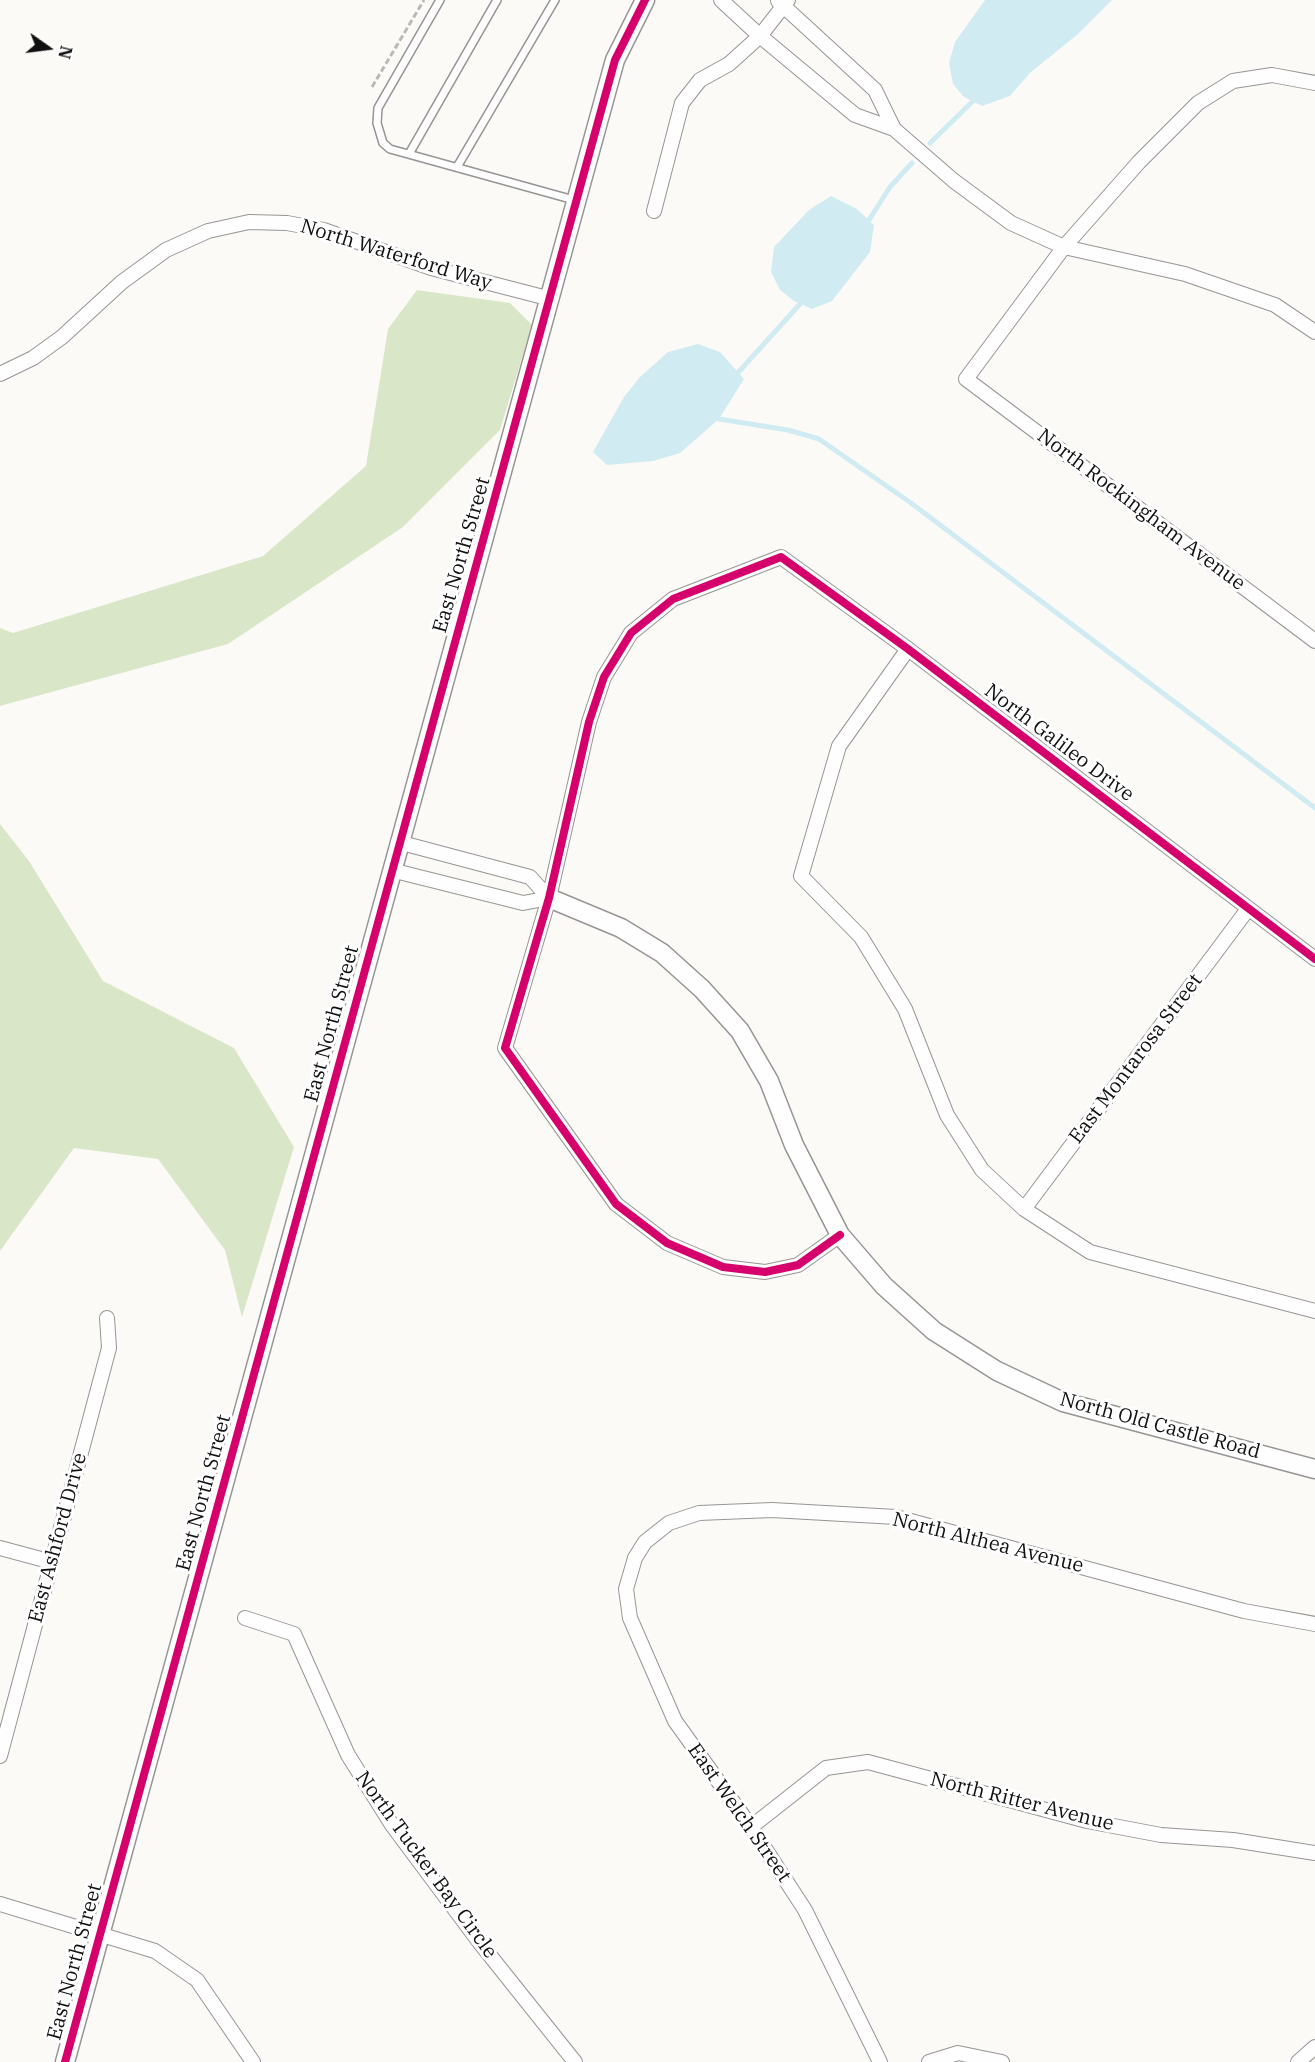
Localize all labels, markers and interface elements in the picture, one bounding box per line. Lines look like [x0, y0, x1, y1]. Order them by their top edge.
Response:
north arrow [18, 18, 78, 78]
text: N [54, 44, 77, 61]
street label: North Waterford Way [297, 214, 495, 296]
street label: North Rockingham Avenue [1032, 424, 1250, 596]
street label: East North Street [428, 474, 496, 636]
street label: North Galileo Drive [980, 679, 1138, 807]
street label: East North Street [300, 943, 364, 1105]
street label: East Montarosa Street [1064, 969, 1208, 1149]
street label: North Old Castle Road [1057, 1388, 1263, 1464]
street label: East North Street [172, 1412, 236, 1574]
street label: East Ashford Drive [24, 1450, 92, 1626]
street label: North Althea Avenue [890, 1508, 1086, 1578]
street label: East Welch Street [682, 1739, 796, 1887]
street label: North Tucker Bay Circle [350, 1767, 502, 1963]
street label: North Ritter Avenue [928, 1768, 1116, 1836]
street label: East North Street [43, 1881, 107, 2043]

